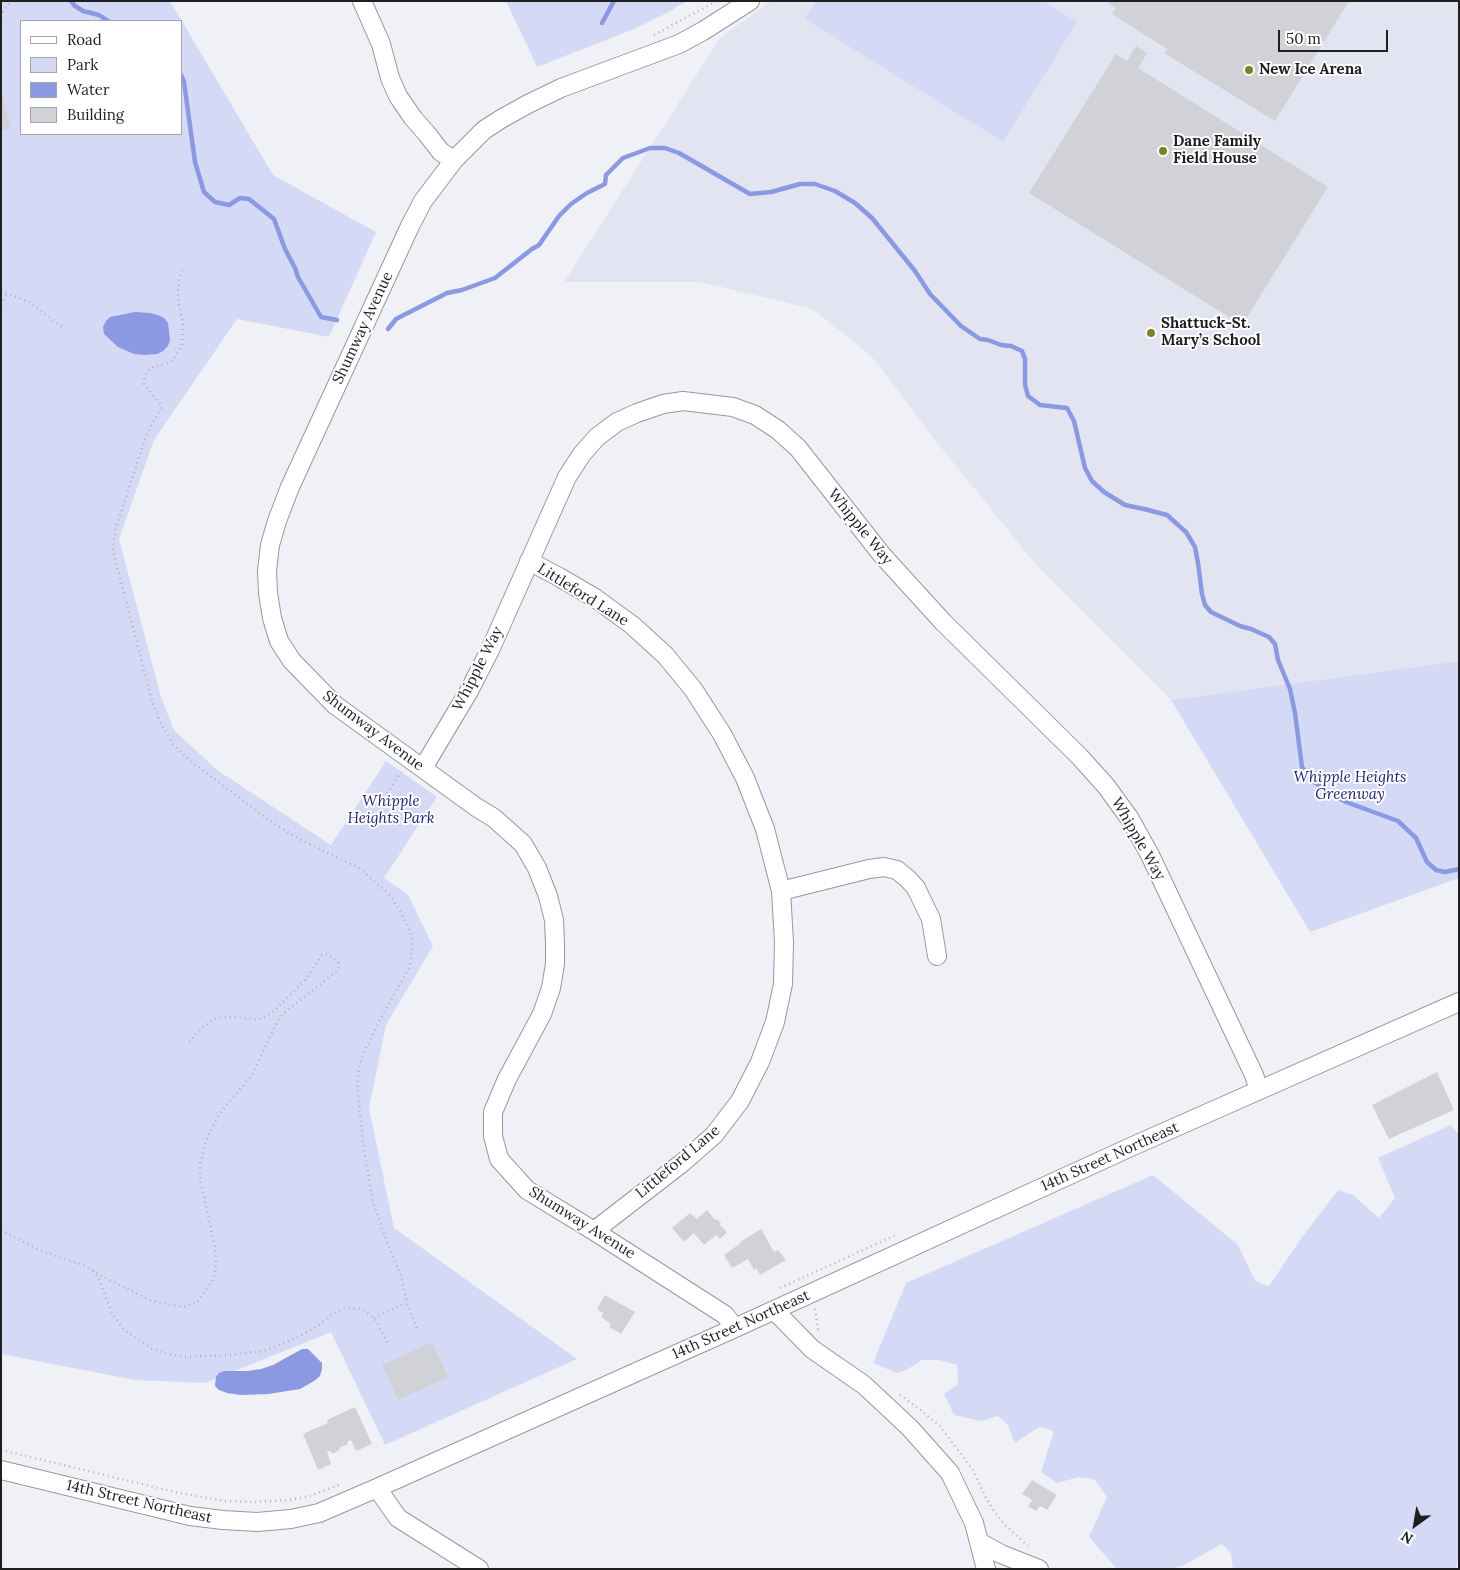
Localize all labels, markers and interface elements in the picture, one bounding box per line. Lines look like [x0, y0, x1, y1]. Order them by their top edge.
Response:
legend [20, 20, 182, 135]
scale bar [1280, 20, 1390, 52]
text: 50 m [1286, 29, 1321, 48]
text: Road [67, 30, 102, 49]
text: Park [67, 55, 98, 74]
place label: New Ice Arena [1259, 61, 1362, 79]
marker: New Ice Arena [1243, 64, 1255, 76]
text: Water [67, 80, 109, 99]
text: Building [67, 105, 124, 124]
place label: Dane Family Field House [1173, 133, 1261, 168]
marker: Dane Family Field House [1157, 145, 1169, 157]
street label: Shumway Avenue [329, 269, 397, 387]
place label: Shattuck-St. Mary’s School [1161, 315, 1261, 350]
marker: Shattuck-St. Mary’s School [1145, 327, 1157, 339]
street label: Whipple Way [824, 485, 896, 569]
street label: Littleford Lane [534, 560, 632, 630]
street label: Whipple Way [449, 624, 507, 714]
street label: Shumway Avenue [319, 687, 427, 775]
park label: Whipple Heights Greenway [1294, 769, 1406, 804]
park label: Whipple Heights Park [348, 793, 434, 828]
street label: Whipple Way [1107, 795, 1169, 883]
street label: 14th Street Northeast [1038, 1119, 1182, 1195]
street label: Littleford Lane [632, 1122, 724, 1202]
street label: Shumway Avenue [525, 1183, 639, 1263]
street label: 14th Street Northeast [669, 1287, 813, 1363]
street label: 14th Street Northeast [64, 1476, 214, 1528]
north arrow [1390, 1500, 1440, 1550]
text: N [1398, 1527, 1416, 1548]

